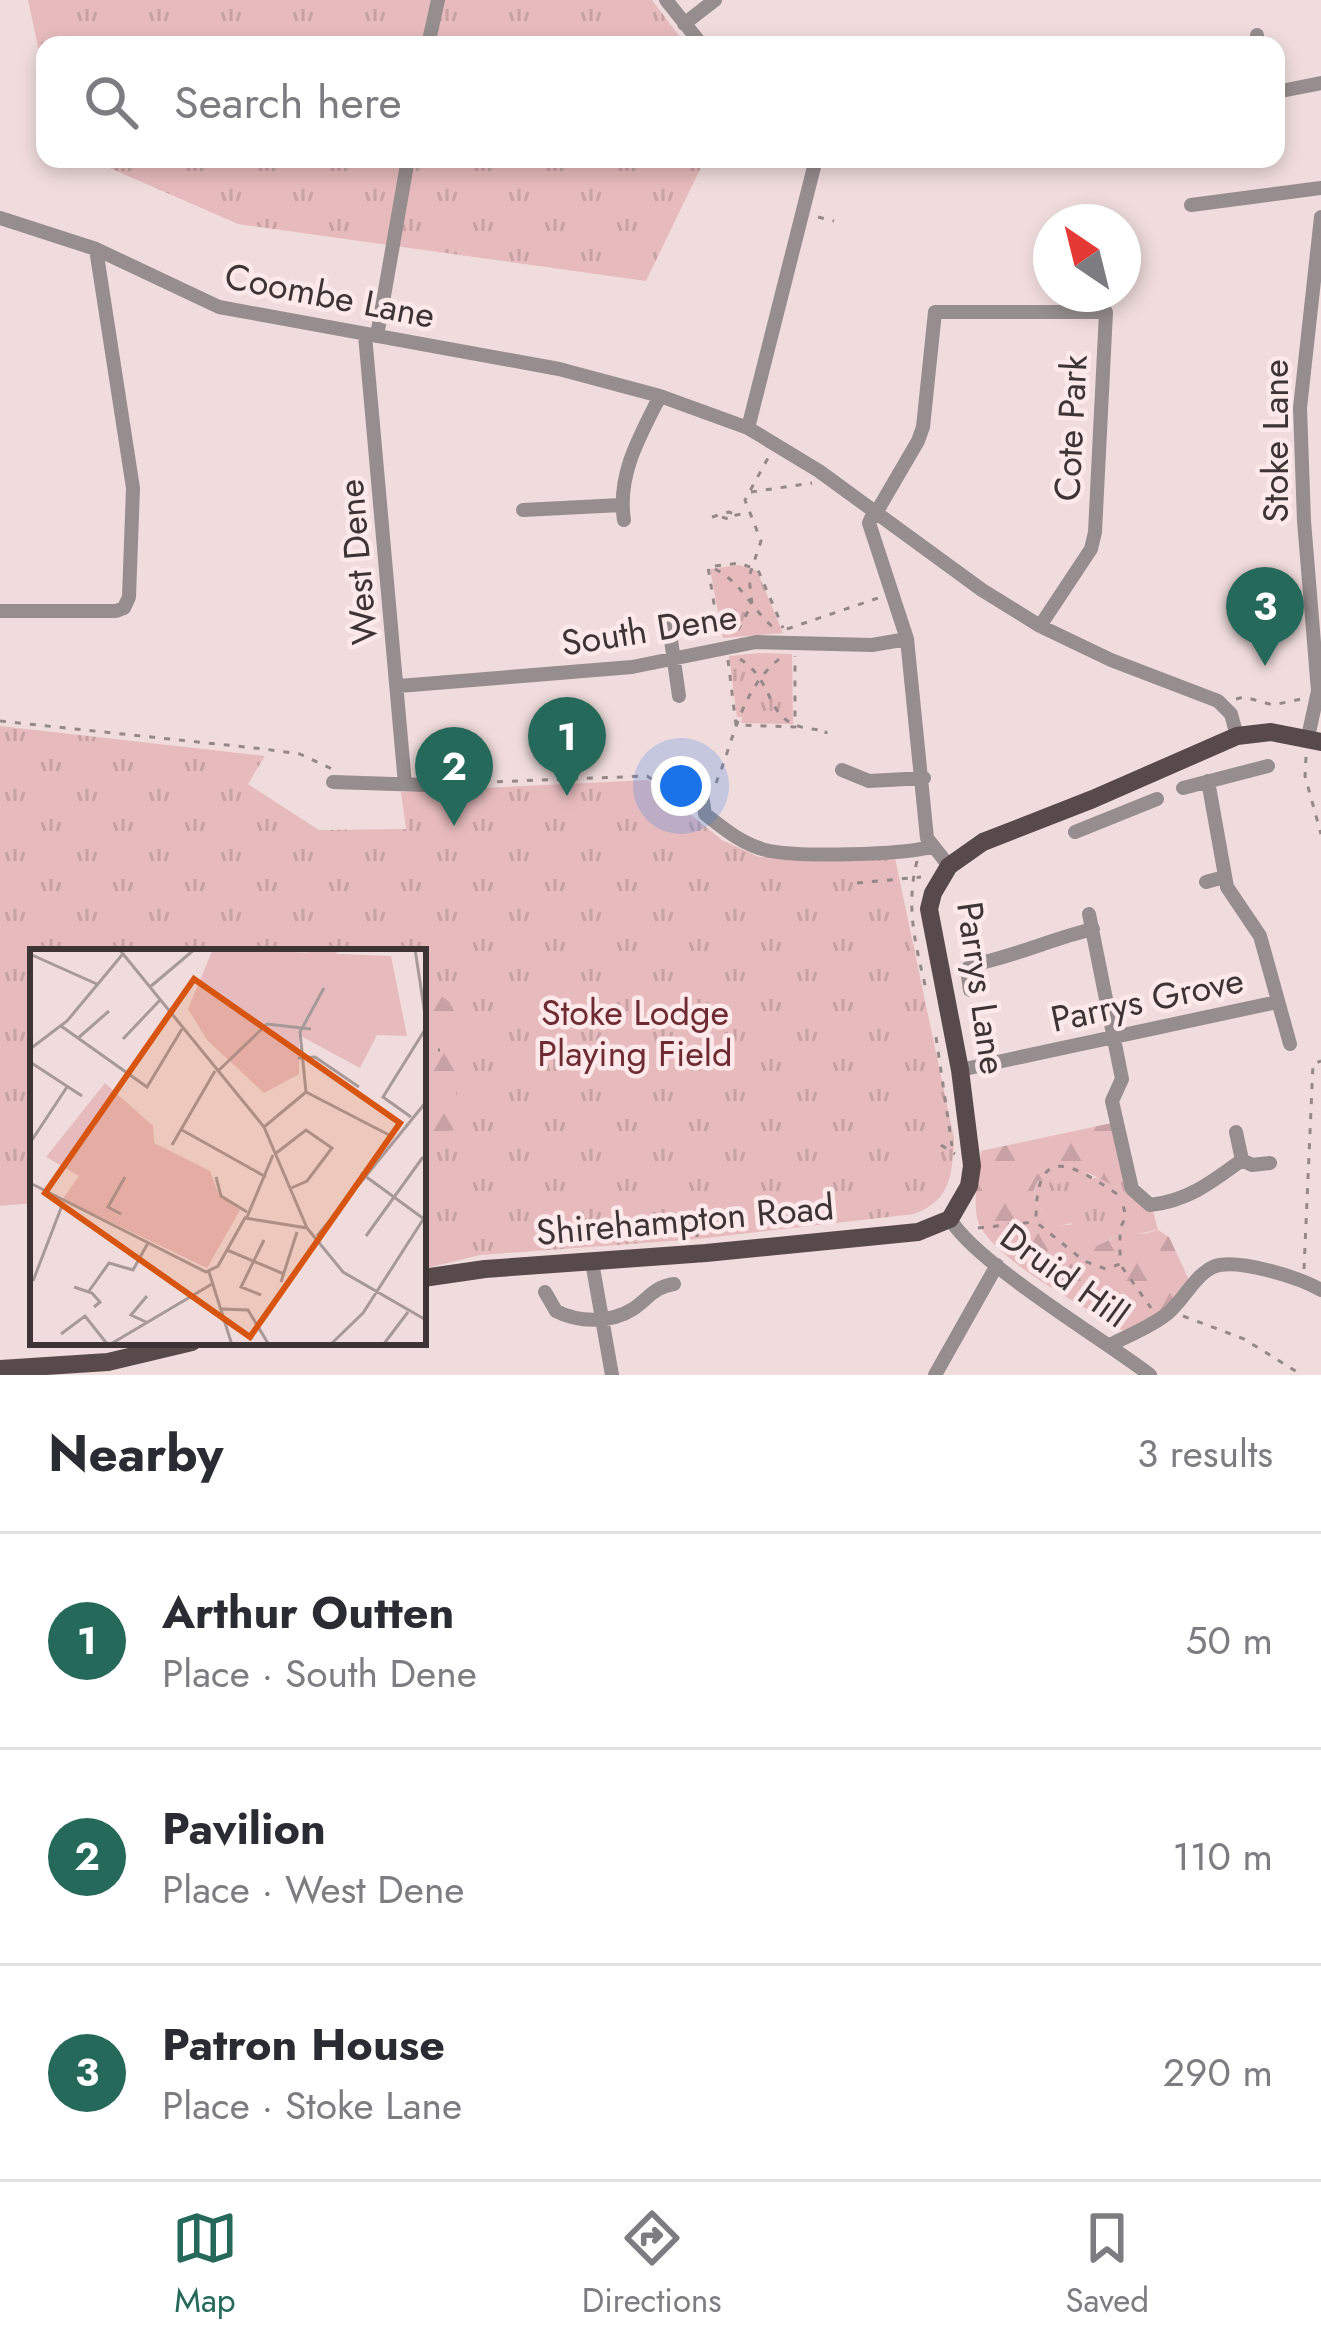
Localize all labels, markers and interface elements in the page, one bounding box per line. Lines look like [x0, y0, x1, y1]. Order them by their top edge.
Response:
search box [36, 36, 1285, 168]
icon: search [78, 69, 144, 135]
text: Search here [174, 70, 402, 135]
north arrow [1033, 204, 1141, 312]
street label: Coombe Lane [221, 249, 439, 341]
street label: Cote Park [1040, 353, 1100, 502]
street label: Stoke Lane [1249, 359, 1301, 523]
street label: West Dene [324, 477, 390, 647]
pin: 3 [1226, 567, 1304, 666]
street label: South Dene [557, 589, 741, 669]
pin: 1 [528, 697, 606, 796]
pin: 2 [415, 727, 493, 826]
your location [651, 756, 711, 816]
street label: Parrys Lane [944, 898, 1020, 1078]
inset map [30, 949, 426, 1345]
street label: Parrys Grove [1046, 953, 1248, 1045]
park label: Stoke Lodge Playing Field [537, 986, 733, 1079]
street label: Shirehampton Road [534, 1180, 836, 1258]
street label: Druid Hill [990, 1210, 1140, 1340]
text: Nearby [48, 1416, 223, 1490]
text: 3 results [1137, 1425, 1273, 1482]
text: Arthur Outten [162, 1580, 454, 1645]
text: 1 [77, 1612, 97, 1669]
text: 50 m [1185, 1612, 1273, 1669]
text: Place · South Dene [162, 1645, 477, 1702]
text: Pavilion [162, 1796, 326, 1861]
text: 2 [74, 1828, 100, 1885]
text: 110 m [1172, 1828, 1273, 1885]
text: Place · West Dene [162, 1861, 464, 1918]
text: Patron House [162, 2012, 445, 2077]
text: 3 [75, 2044, 99, 2101]
text: 290 m [1163, 2044, 1273, 2101]
text: Place · Stoke Lane [162, 2077, 462, 2134]
tab: Map [172, 2205, 238, 2324]
tab: Directions [582, 2205, 722, 2324]
tab: Saved [1065, 2205, 1149, 2324]

